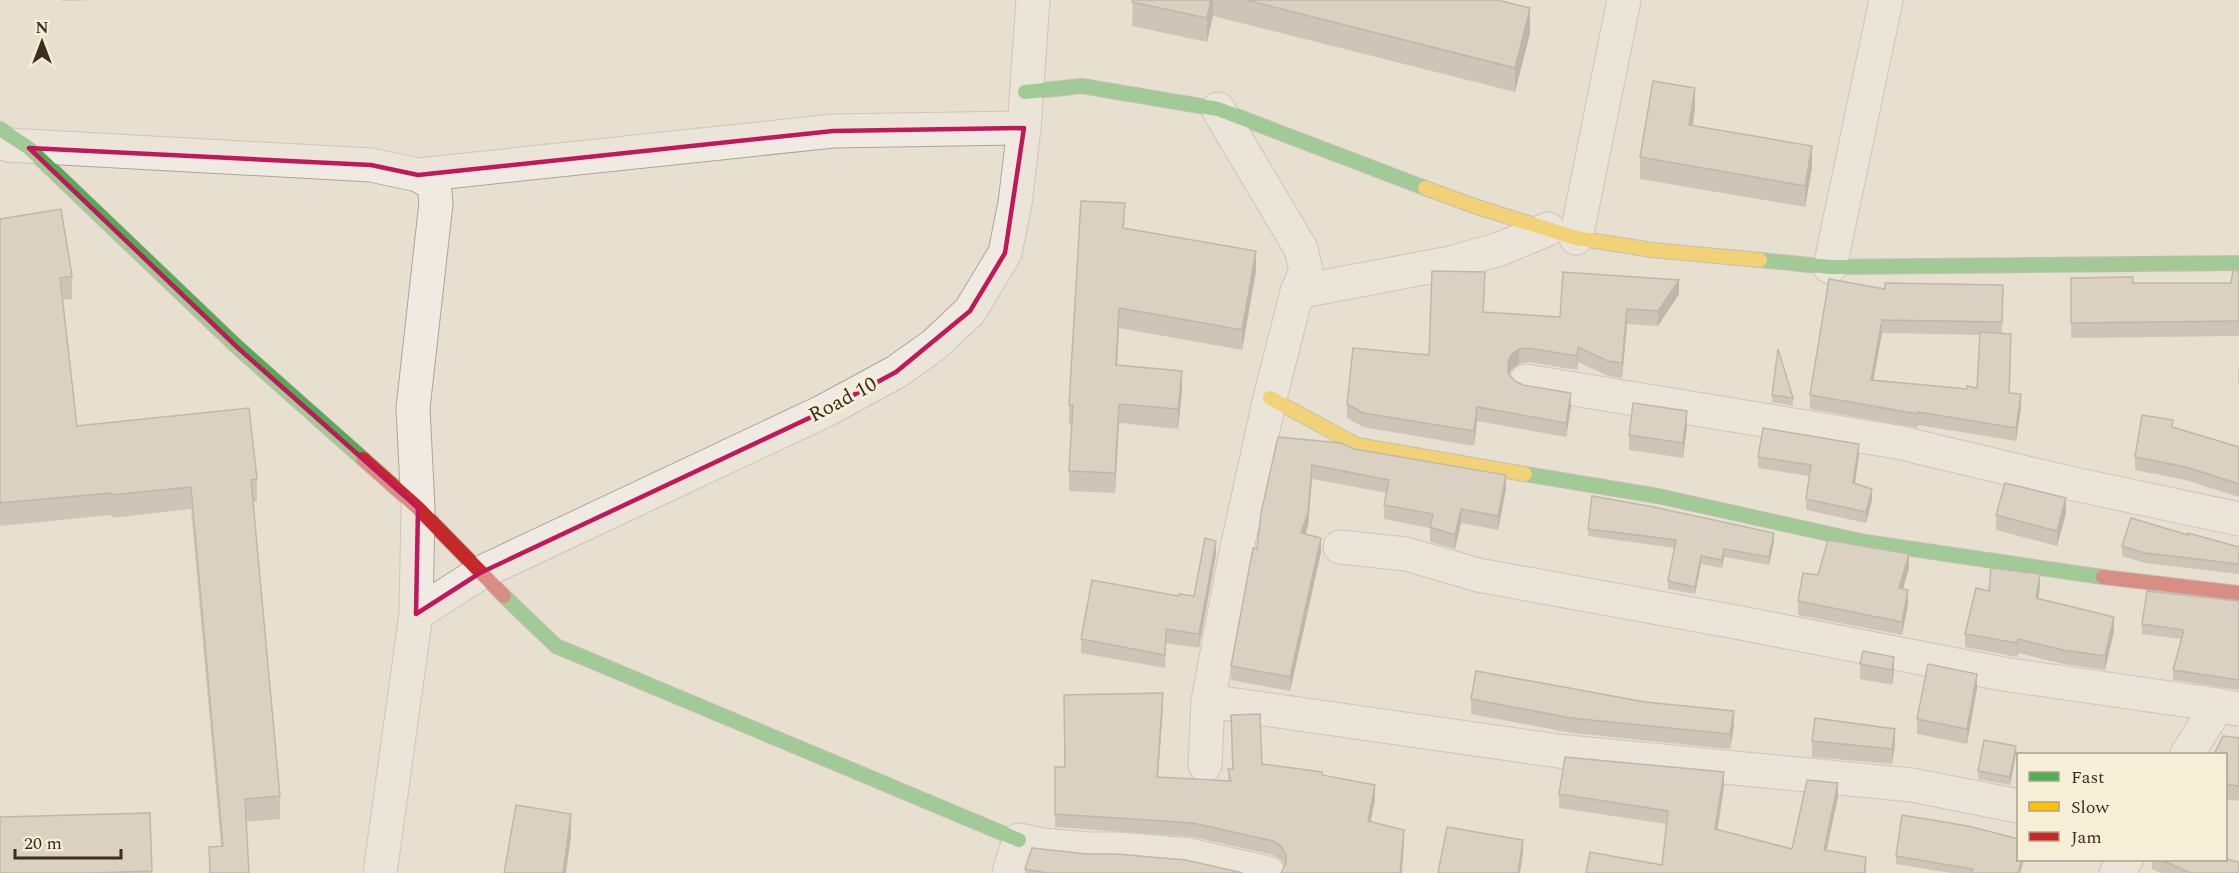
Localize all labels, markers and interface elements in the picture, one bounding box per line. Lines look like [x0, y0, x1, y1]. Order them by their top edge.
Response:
north arrow [12, 12, 72, 72]
text: N [35, 16, 49, 40]
street label: Road 10 [803, 369, 883, 431]
legend [2017, 753, 2227, 861]
text: Fast [2071, 764, 2104, 791]
text: Slow [2071, 794, 2110, 821]
scale bar [15, 822, 122, 860]
text: Jam [2071, 824, 2102, 851]
text: 20 m [24, 830, 62, 857]

